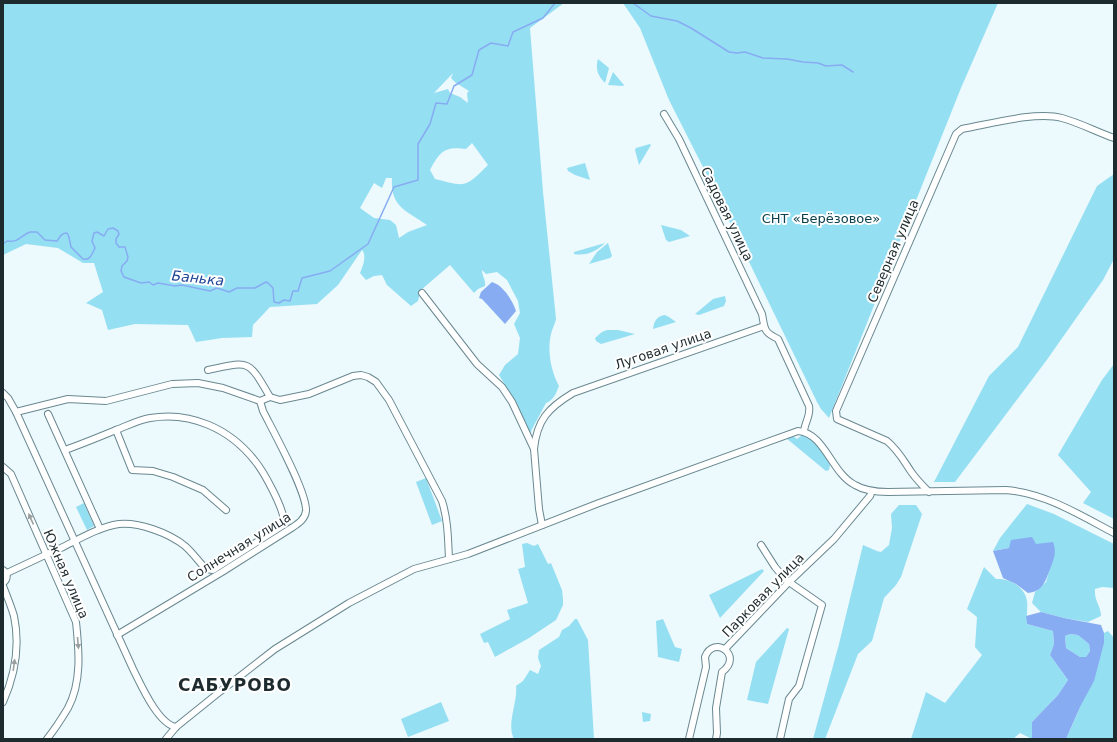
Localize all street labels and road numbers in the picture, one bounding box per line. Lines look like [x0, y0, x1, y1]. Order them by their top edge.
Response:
street label: Садовая улица [698, 164, 756, 264]
street label: Северная улица [864, 197, 922, 305]
street label: Луговая улица [613, 325, 713, 373]
street label: Солнечная улица [184, 509, 294, 585]
street label: Южная улица [40, 527, 92, 621]
street label: Парковая улица [719, 550, 807, 640]

